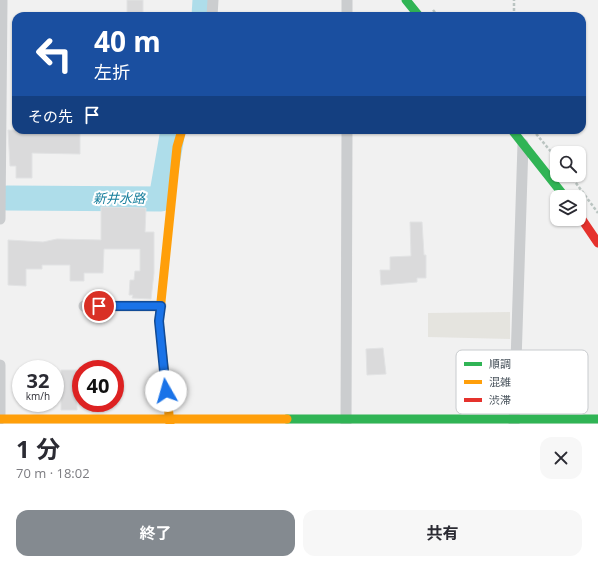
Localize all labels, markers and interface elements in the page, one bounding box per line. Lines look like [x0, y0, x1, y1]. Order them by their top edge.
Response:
text: 40 m [94, 22, 161, 60]
icon: left [28, 28, 80, 80]
text: 左折 [94, 60, 130, 84]
icon: arrive [81, 104, 103, 126]
text: その先 [28, 106, 73, 126]
map controls [550, 146, 586, 226]
button: search [550, 146, 586, 182]
water label: 新井水路 [93, 189, 146, 207]
button: layers [550, 190, 586, 226]
pin [82, 289, 116, 323]
icon: arrive [88, 295, 110, 317]
legend [456, 350, 588, 414]
text: 順調 [489, 356, 511, 371]
speed limit sign: 40 [72, 360, 124, 412]
text: 32 [27, 367, 49, 394]
position arrow [145, 370, 187, 412]
text: 混雑 [489, 374, 511, 389]
text: km/h [26, 389, 50, 403]
text: 渋滞 [489, 392, 511, 407]
text: 1 分 [16, 432, 60, 465]
button: close [540, 437, 582, 479]
text: 70 m · 18:02 [16, 464, 90, 482]
button: 終了 [16, 510, 295, 556]
button: 共有 [303, 510, 582, 556]

